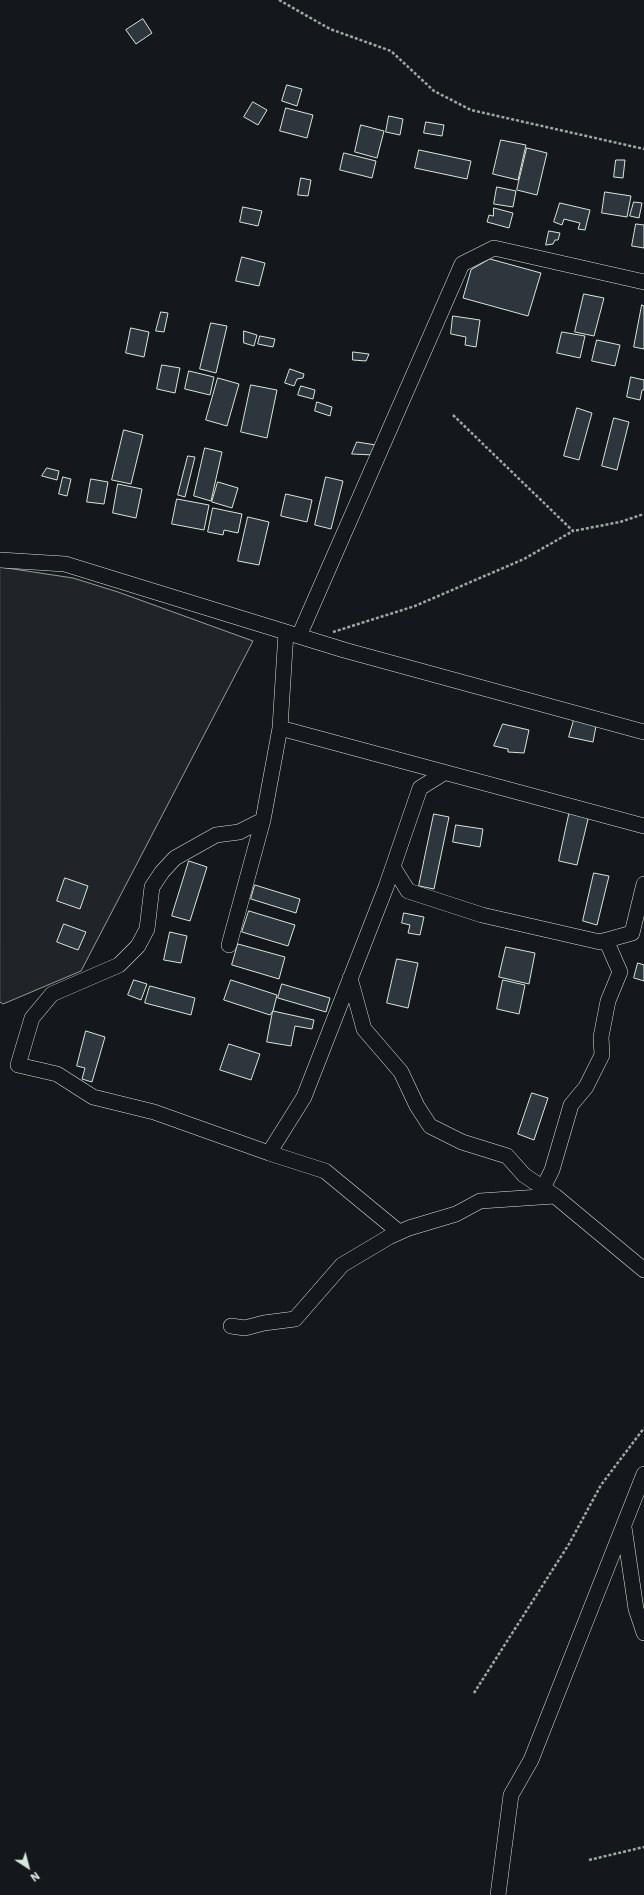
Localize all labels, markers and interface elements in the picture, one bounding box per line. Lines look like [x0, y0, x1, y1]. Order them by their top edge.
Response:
north arrow [8, 1847, 48, 1887]
text: N [28, 1869, 42, 1885]

